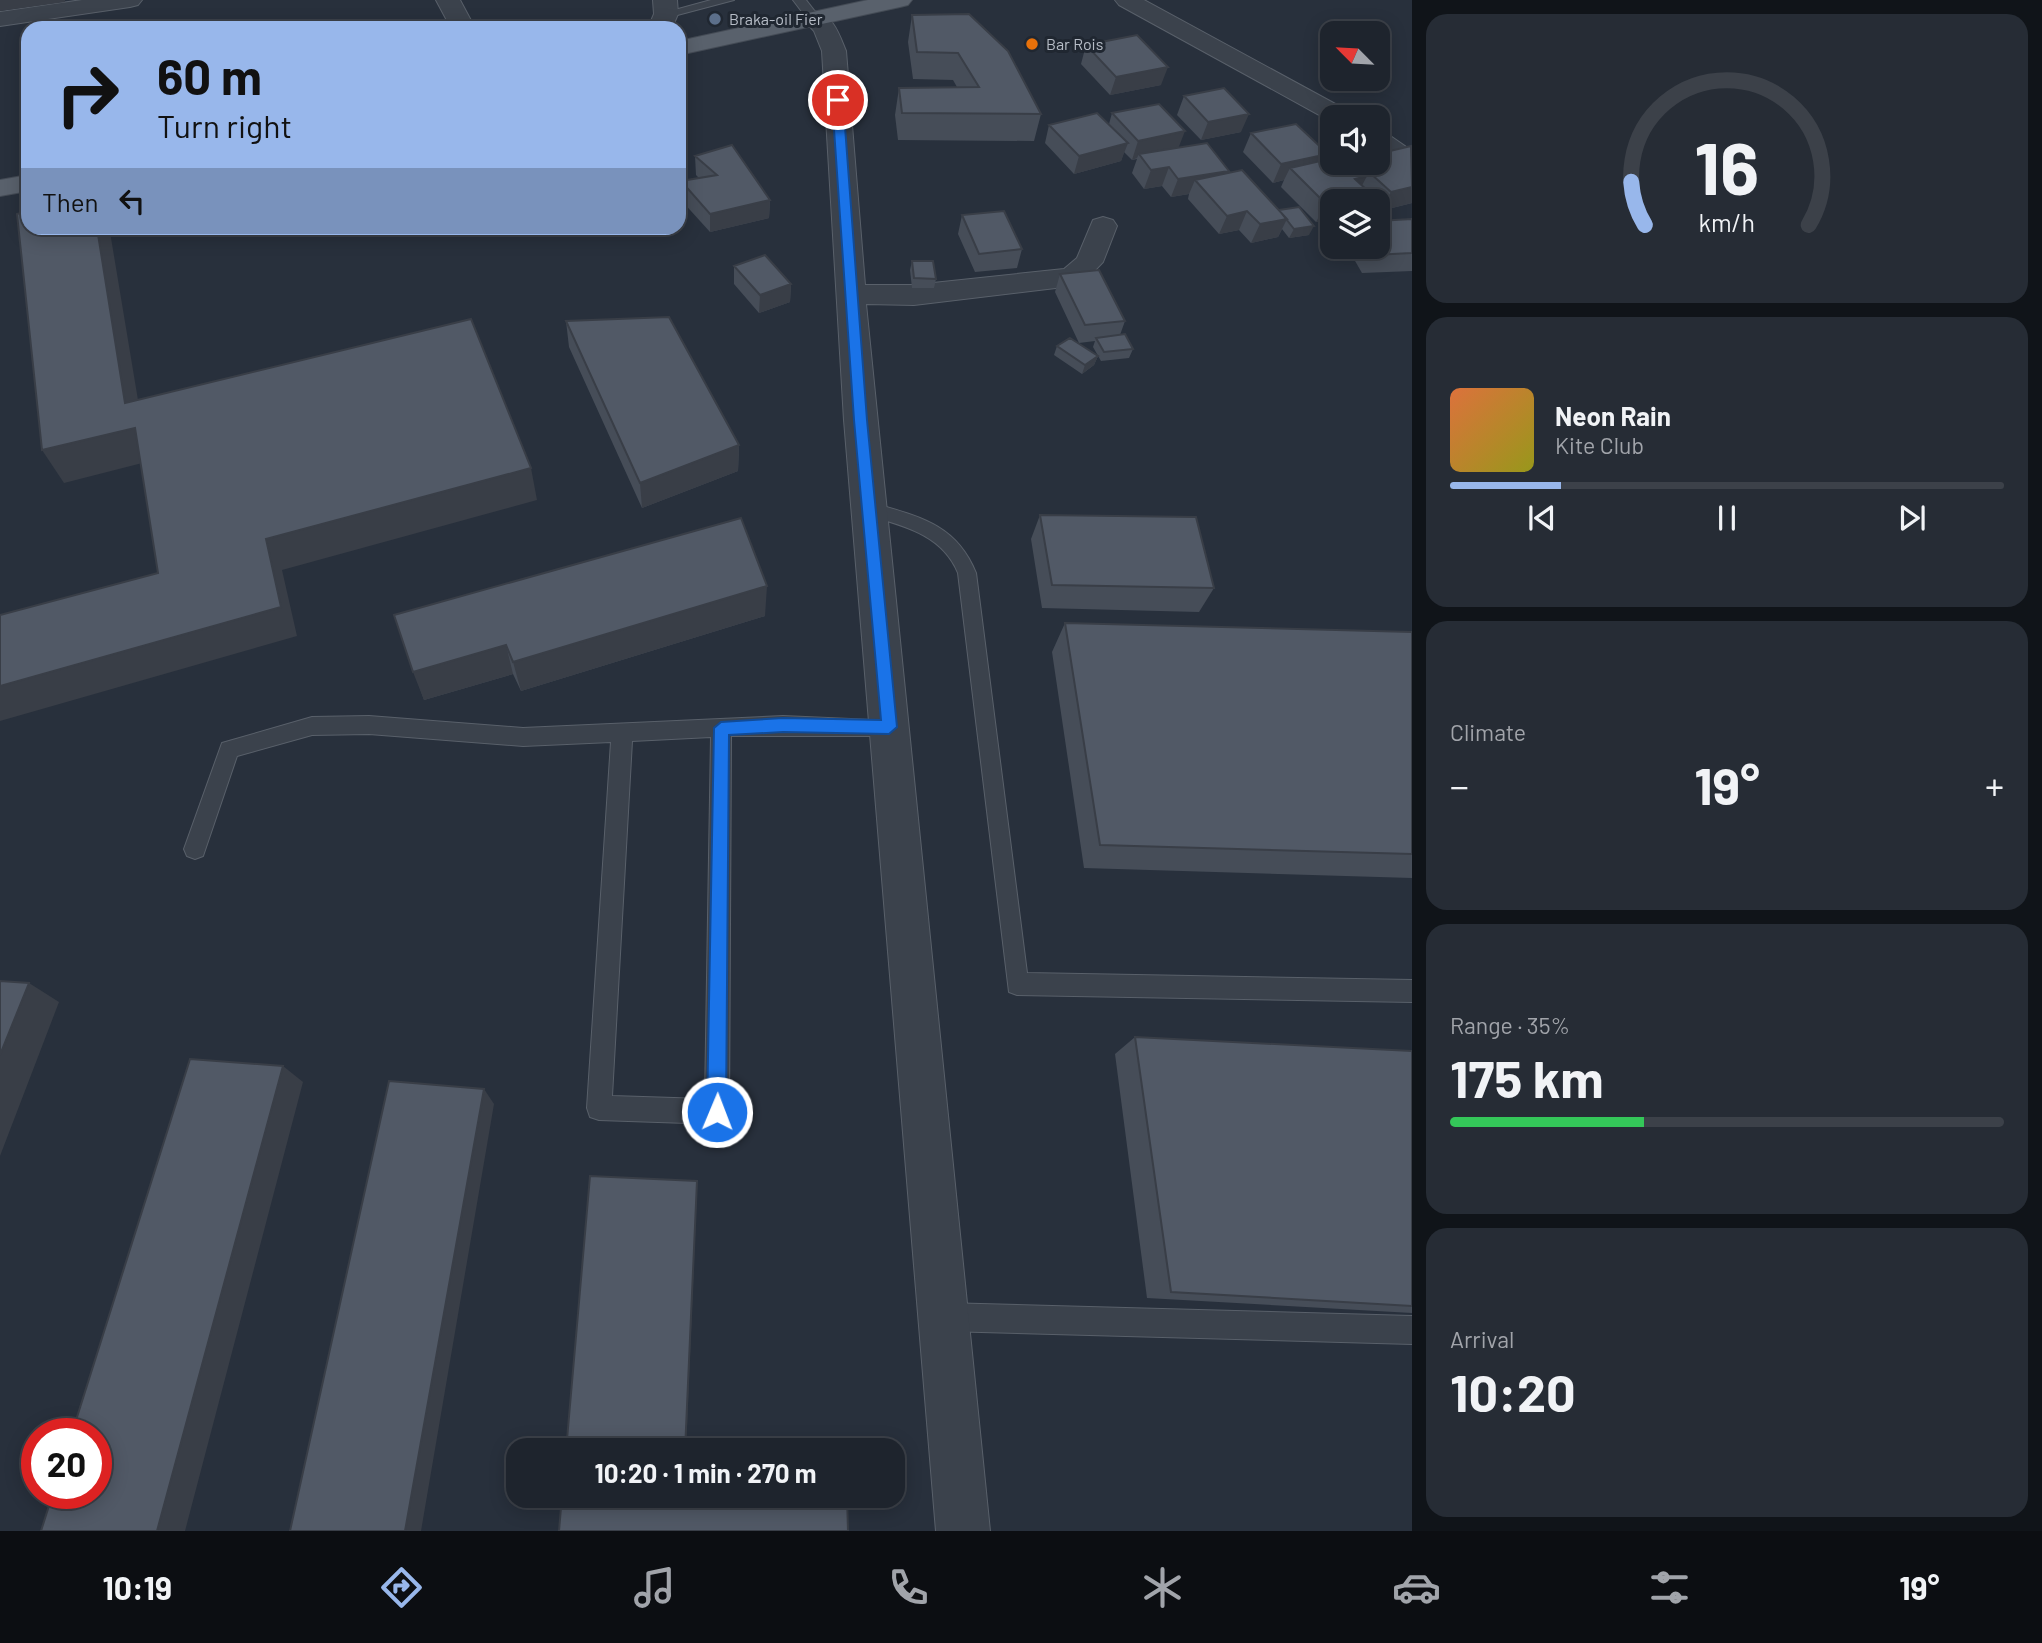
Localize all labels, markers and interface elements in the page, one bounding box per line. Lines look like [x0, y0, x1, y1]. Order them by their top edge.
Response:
place label: Braka-oil Fier [729, 9, 823, 28]
marker: Braka-oil Fier [707, 11, 723, 27]
north arrow [1320, 21, 1390, 91]
map controls [1320, 21, 1390, 259]
place label: Bar Rois [1046, 34, 1103, 53]
marker: Bar Rois [1024, 36, 1040, 52]
text: 60 m [157, 46, 262, 105]
icon: right [42, 49, 133, 140]
pin [808, 70, 868, 130]
icon: arrive [819, 81, 857, 119]
button: sound [1320, 105, 1390, 175]
text: Turn right [157, 106, 292, 144]
text: 16 [1695, 122, 1759, 210]
icon: left [113, 182, 151, 220]
text: Then [42, 186, 99, 217]
button: layers [1320, 189, 1390, 259]
text: km/h [1699, 207, 1755, 237]
text: Neon Rain [1555, 400, 1671, 431]
text: Kite Club [1555, 431, 1644, 459]
icon: previous [1523, 499, 1561, 537]
icon: pause [1708, 499, 1746, 537]
icon: next [1893, 499, 1931, 537]
text: Climate [1450, 718, 1526, 746]
text: 19° [1694, 753, 1760, 815]
text: − [1450, 762, 1469, 808]
text: + [1985, 762, 2004, 808]
text: Range · 35% [1450, 1011, 1570, 1039]
text: 175 km [1450, 1046, 1604, 1108]
position arrow [680, 1075, 754, 1149]
text: Arrival [1450, 1325, 1514, 1353]
text: 10:20 [1450, 1360, 1576, 1422]
speed limit sign: 20 [21, 1418, 112, 1509]
text: 10:20 · 1 min · 270 m [594, 1457, 817, 1488]
icon: directions [377, 1563, 426, 1612]
icon: music [630, 1563, 679, 1612]
icon: phone [884, 1563, 933, 1612]
icon: climate [1138, 1563, 1187, 1612]
icon: car [1392, 1563, 1441, 1612]
icon: filters [1645, 1563, 1694, 1612]
text: 10:19 [102, 1568, 172, 1606]
text: 19° [1899, 1568, 1940, 1606]

